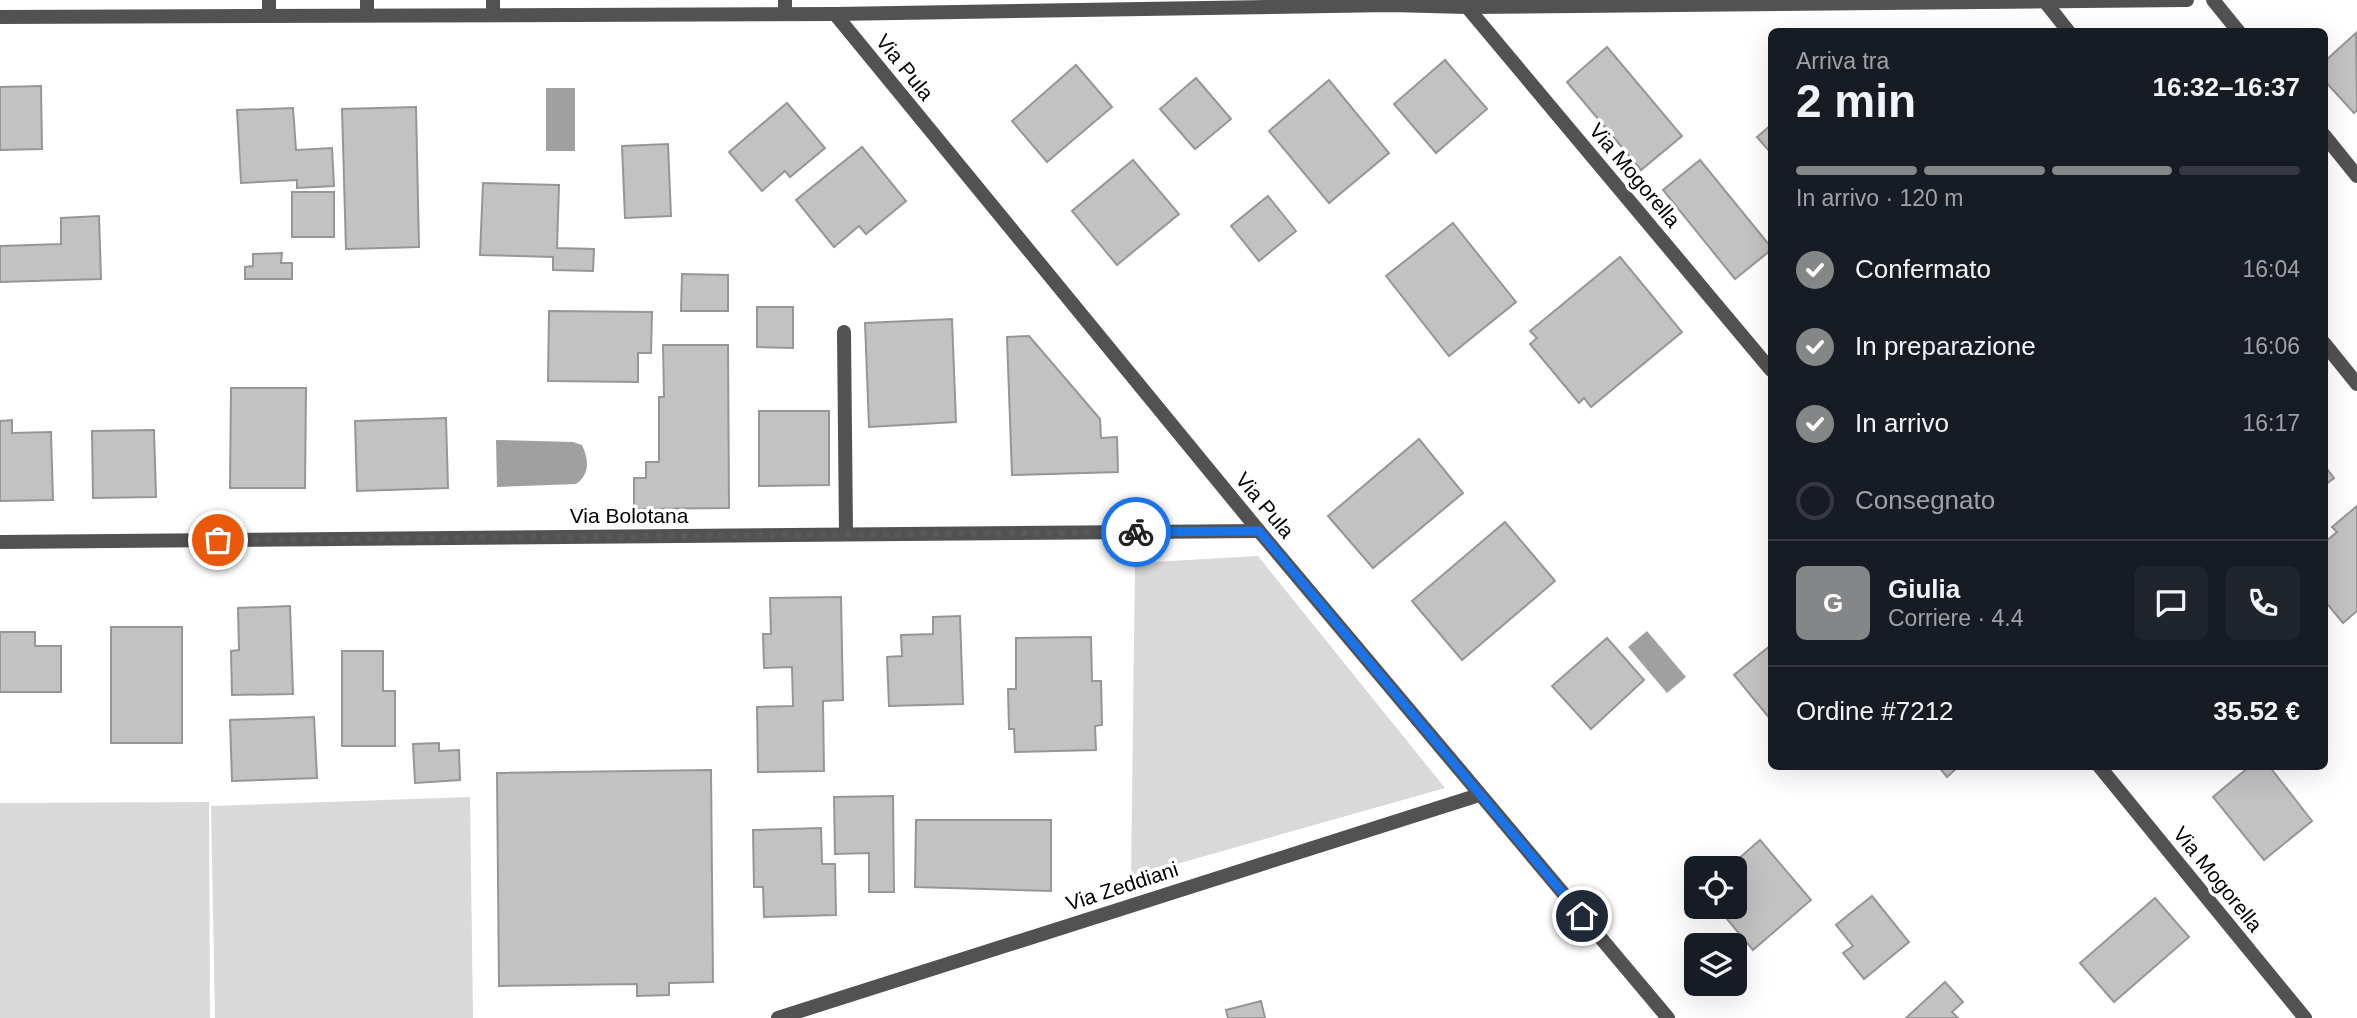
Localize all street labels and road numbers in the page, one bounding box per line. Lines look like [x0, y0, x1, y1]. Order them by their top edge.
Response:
street label: Via Pula [872, 30, 939, 105]
street label: Via Mogorella [1585, 119, 1685, 232]
street label: Via Pula [1231, 468, 1299, 542]
street label: Via Bolotana [570, 504, 689, 527]
street label: Via Mogorella [2169, 822, 2267, 936]
street label: Via Zeddiani [1063, 857, 1181, 915]

